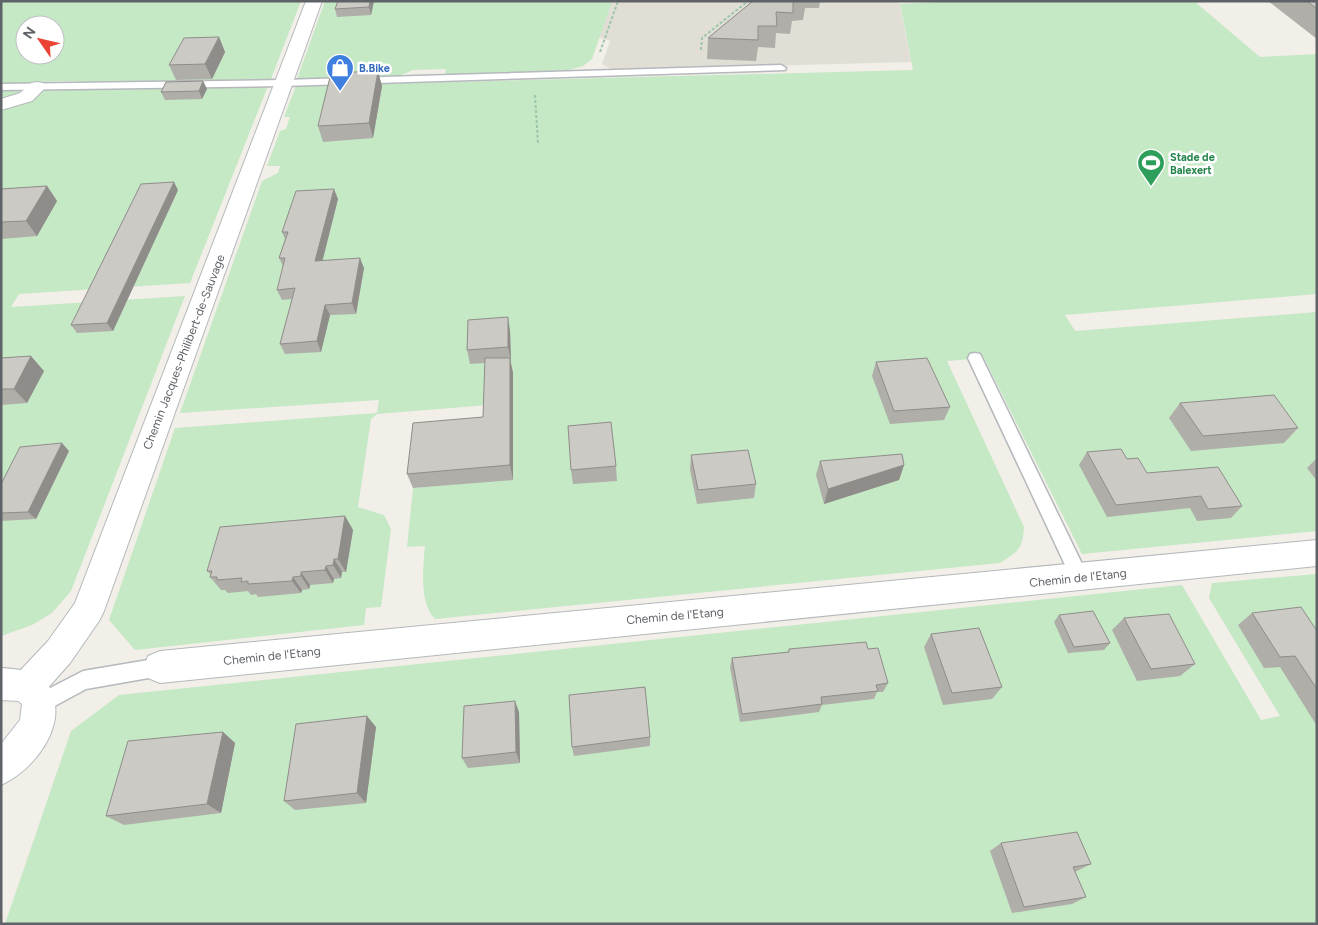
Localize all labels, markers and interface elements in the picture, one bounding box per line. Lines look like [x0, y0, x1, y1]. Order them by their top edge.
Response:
north arrow [15, 15, 65, 65]
text: N [20, 24, 40, 42]
shop icon: B.Bike [325, 53, 355, 92]
place label: B.Bike [359, 62, 390, 75]
sports icon: Stade de Balexert [1136, 148, 1166, 187]
place label: Stade de Balexert [1170, 151, 1215, 177]
street label: Chemin Jacques-Philibert-de-Sauvage [140, 252, 228, 451]
street label: Chemin de l'Etang [1029, 566, 1127, 590]
street label: Chemin de l'Etang [626, 605, 724, 627]
street label: Chemin de l'Etang [223, 644, 321, 668]

